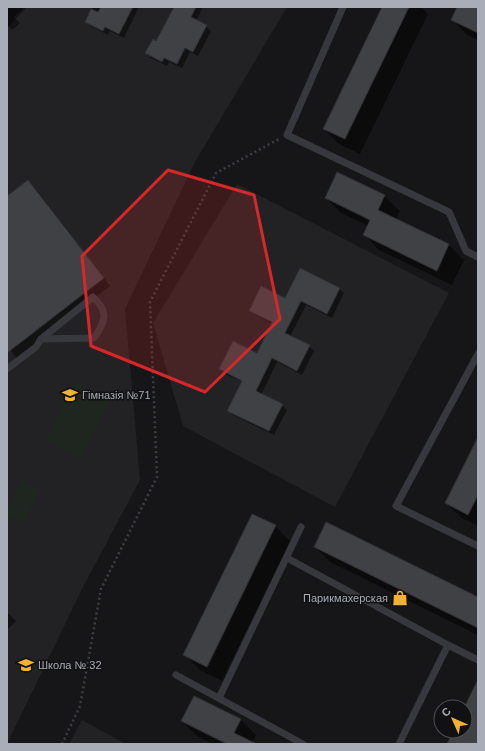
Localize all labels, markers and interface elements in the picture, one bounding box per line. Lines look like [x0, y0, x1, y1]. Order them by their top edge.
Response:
school or university icon: Гімназія №71 [61, 386, 79, 404]
place label: Гімназія №71 [82, 389, 151, 401]
shop icon: Парикмахерская [391, 589, 409, 607]
place label: Парикмахерская [303, 592, 388, 604]
school or university icon: Школа № 32 [17, 656, 35, 674]
place label: Школа № 32 [38, 659, 102, 671]
north arrow [433, 699, 473, 739]
text: С [439, 705, 453, 719]

